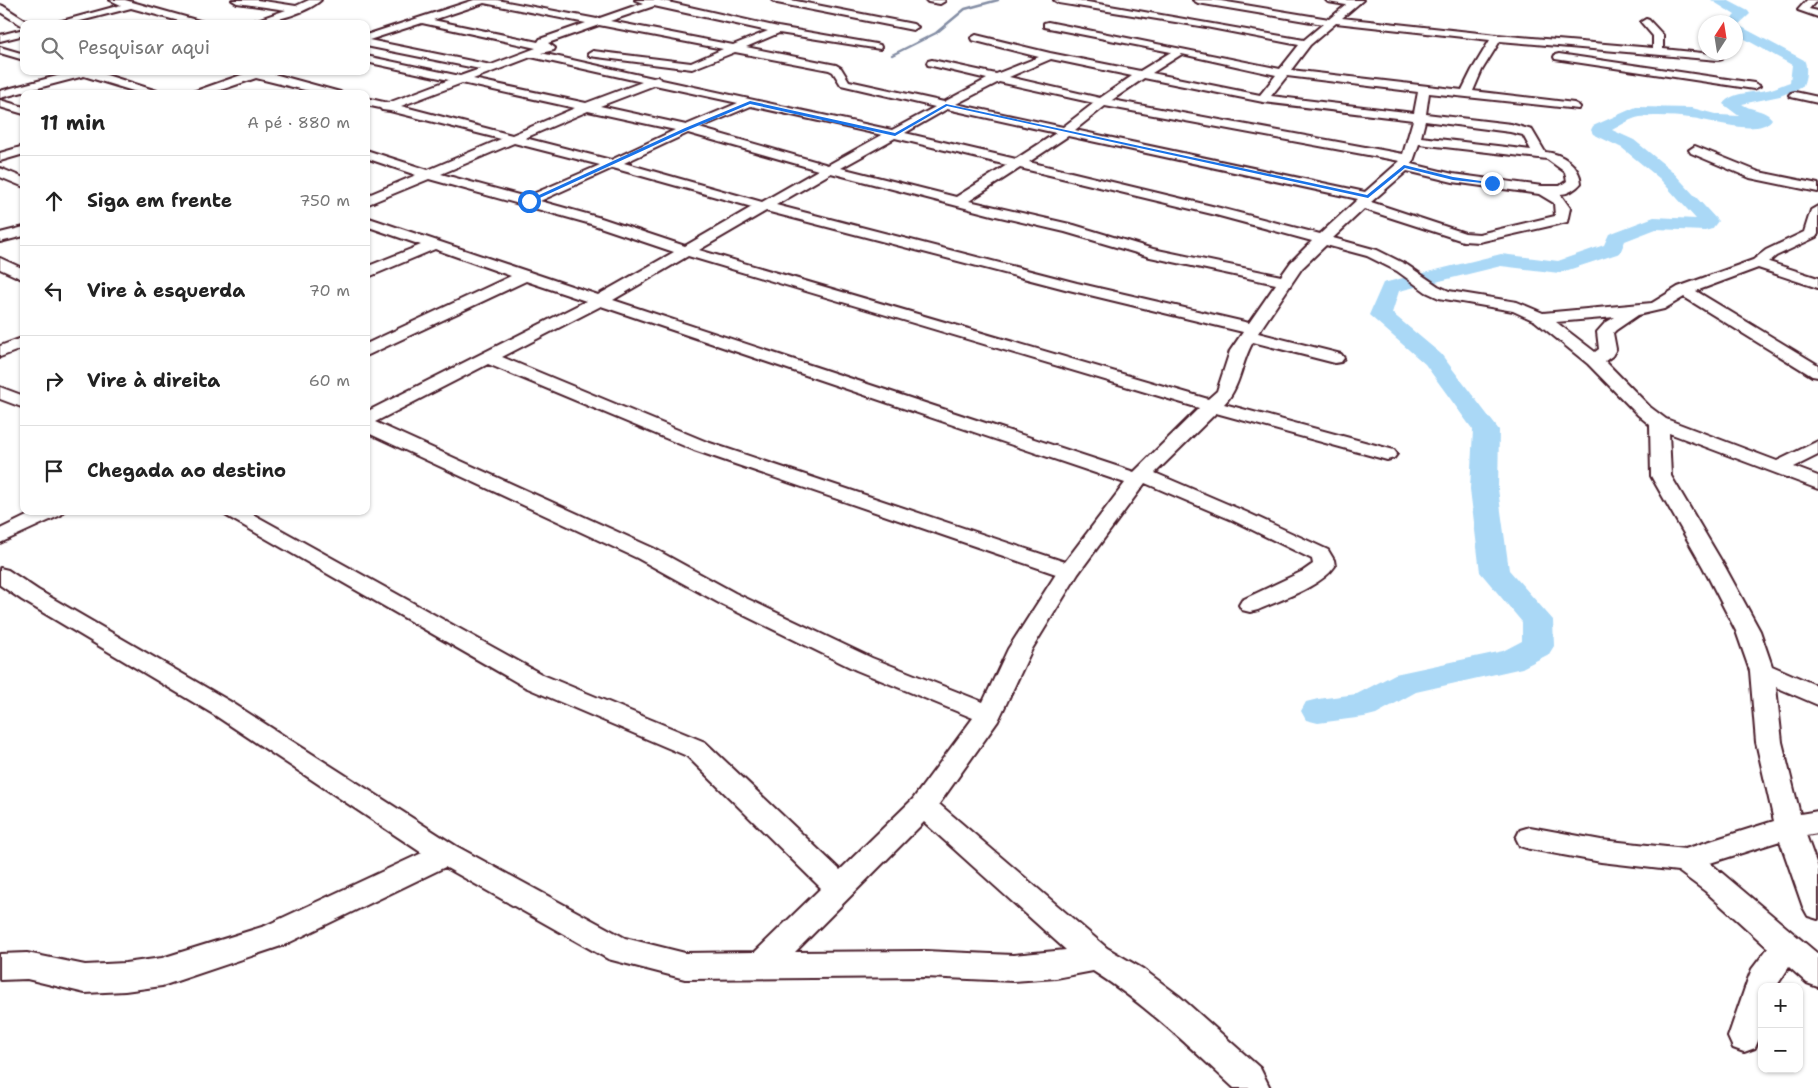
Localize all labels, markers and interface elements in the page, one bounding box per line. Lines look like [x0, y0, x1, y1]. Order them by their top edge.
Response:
north arrow [1698, 15, 1743, 60]
search box [20, 20, 370, 75]
icon: search [38, 34, 66, 62]
text: Pesquisar aqui [78, 35, 210, 60]
text: 11 min [40, 109, 105, 137]
text: A pé · 880 m [247, 112, 350, 133]
route end [1481, 172, 1504, 195]
icon: ahead [40, 187, 68, 215]
text: Siga em frente [87, 188, 232, 213]
text: 750 m [299, 190, 350, 211]
route start [518, 190, 541, 213]
icon: left [40, 277, 68, 305]
text: Vire à esquerda [87, 278, 245, 303]
text: 70 m [309, 280, 350, 301]
icon: right [40, 367, 68, 395]
text: Vire à direita [87, 368, 220, 393]
text: 60 m [309, 370, 350, 391]
icon: arrive [40, 457, 68, 485]
text: Chegada ao destino [87, 458, 286, 483]
map controls [1758, 983, 1803, 1073]
button: + [1758, 983, 1803, 1028]
button: − [1758, 1028, 1803, 1073]

